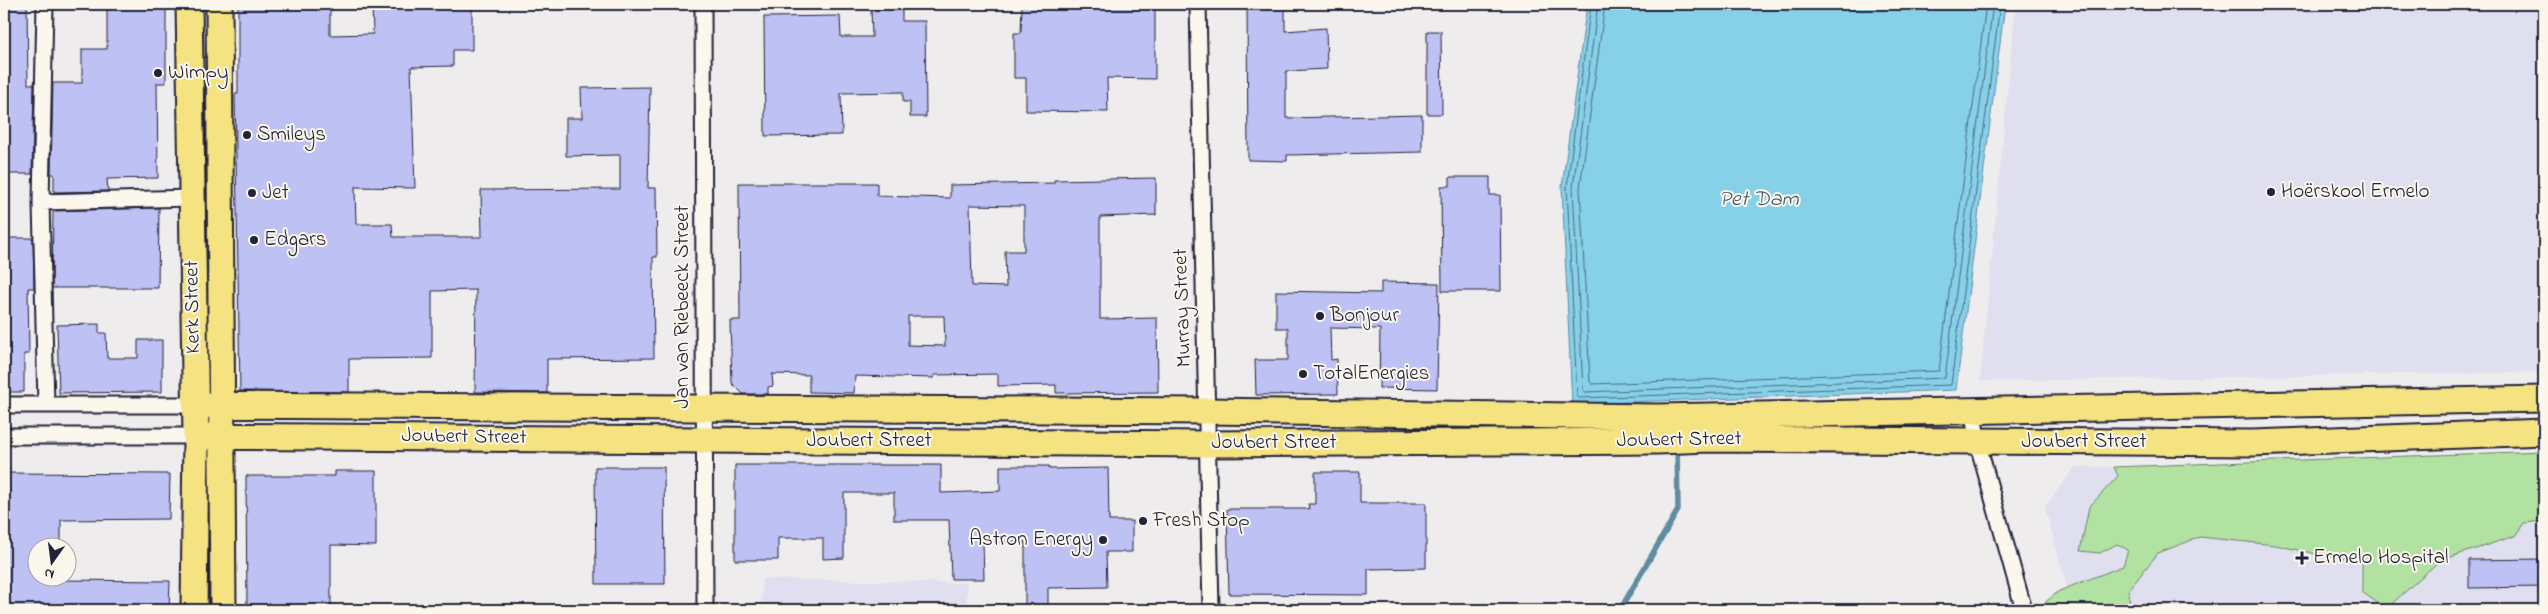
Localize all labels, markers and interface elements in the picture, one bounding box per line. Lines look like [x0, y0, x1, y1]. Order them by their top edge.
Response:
place label: Wimpy [168, 58, 229, 90]
marker: Wimpy [152, 67, 164, 79]
place label: Smileys [257, 120, 326, 152]
marker: Smileys [241, 129, 253, 141]
place label: Hoërskool Ermelo [2281, 177, 2429, 207]
place label: Jet [262, 178, 289, 208]
water label: Pet Dam [1719, 184, 1800, 216]
marker: Hoërskool Ermelo [2265, 186, 2277, 198]
marker: Jet [246, 187, 258, 199]
street label: Jan van Riebeeck Street [668, 205, 698, 409]
place label: Edgars [264, 225, 327, 257]
marker: Edgars [248, 234, 260, 246]
street label: Murray Street [1166, 248, 1202, 368]
street label: Kerk Street [177, 260, 209, 354]
place label: Bonjour [1329, 301, 1399, 331]
marker: Bonjour [1314, 310, 1326, 322]
place label: TotalEnergies [1313, 359, 1429, 391]
marker: TotalEnergies [1297, 368, 1309, 380]
street label: Joubert Street [401, 421, 527, 453]
street label: Joubert Street [1616, 424, 1742, 456]
street label: Joubert Street [806, 426, 932, 456]
street label: Joubert Street [2021, 427, 2147, 457]
street label: Joubert Street [1211, 428, 1337, 458]
place label: Fresh Stop [1152, 506, 1250, 536]
marker: Fresh Stop [1137, 515, 1149, 527]
place label: Astron Energy [969, 525, 1093, 557]
marker: Astron Energy [1097, 534, 1109, 546]
north arrow [28, 536, 78, 586]
place label: Ermelo Hospital [2313, 543, 2449, 573]
marker: Ermelo Hospital [2295, 551, 2309, 565]
text: N [42, 562, 56, 584]

